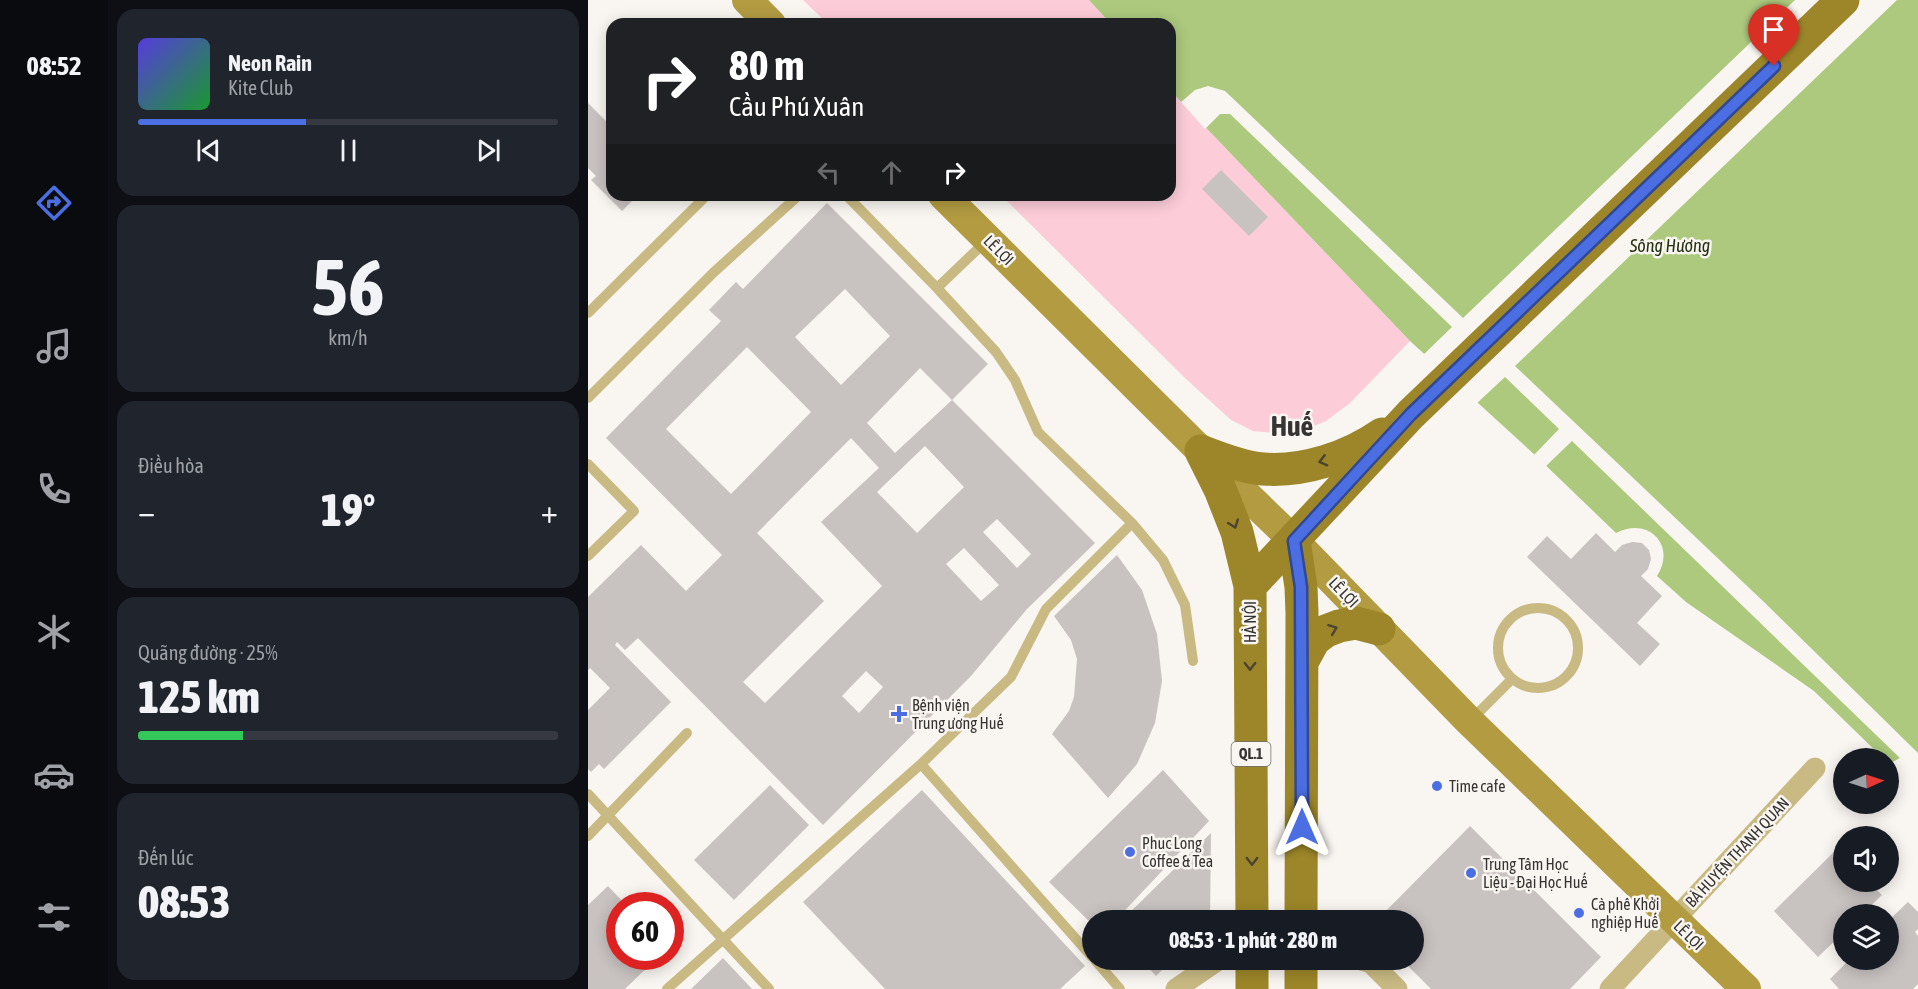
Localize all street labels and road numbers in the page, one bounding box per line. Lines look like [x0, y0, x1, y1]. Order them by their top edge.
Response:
street label: LÊ LỢI [980, 231, 1018, 269]
street label: LÊ LỢI [1326, 573, 1362, 611]
street label: HÀ NỘI [1241, 601, 1259, 643]
road number: QL.1 [1232, 742, 1270, 766]
street label: BÀ HUYỆN THANH QUAN [1682, 794, 1792, 910]
street label: LÊ LỢI [1670, 917, 1708, 953]

